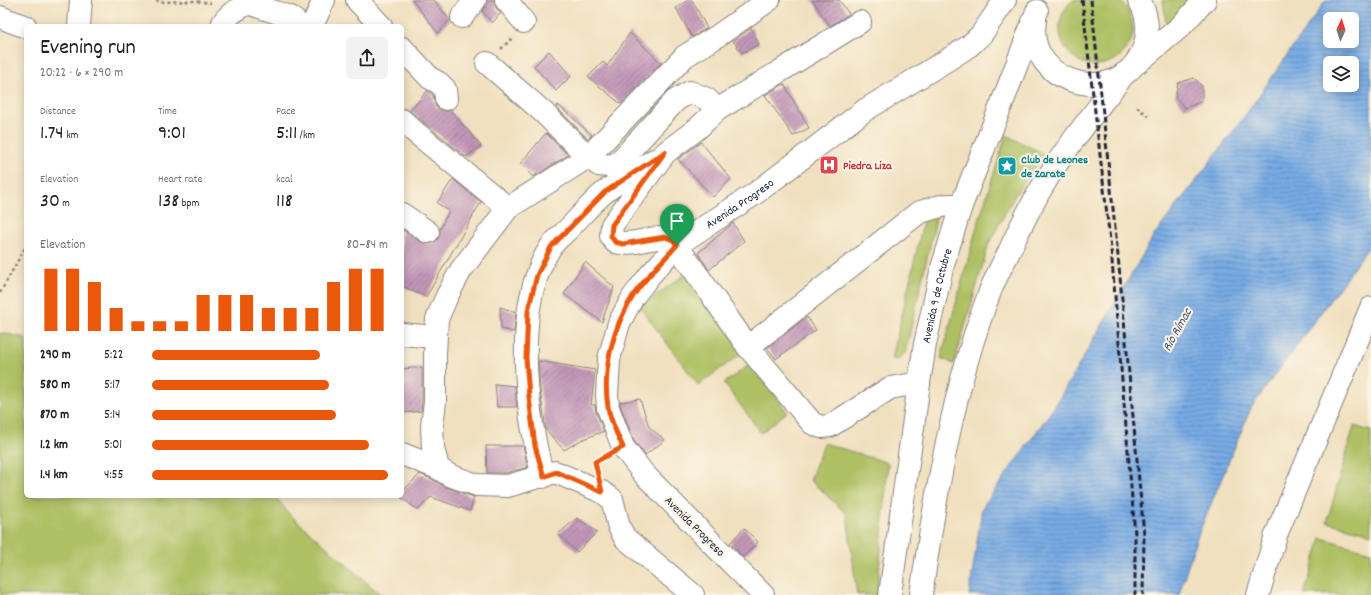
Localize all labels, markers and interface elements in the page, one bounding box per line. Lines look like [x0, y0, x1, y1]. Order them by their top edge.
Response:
north arrow [1323, 12, 1359, 48]
map controls [1323, 12, 1359, 92]
text: Evening run [40, 33, 136, 64]
button: share [346, 37, 388, 79]
button: layers [1323, 56, 1359, 92]
text: 20:22 · 6 × 290 m [40, 64, 123, 83]
text: Distance [40, 104, 76, 120]
text: Time [158, 104, 177, 120]
text: Pace [276, 104, 295, 120]
text: 1.74 [40, 120, 64, 148]
text: 9:01 [158, 120, 186, 148]
text: 5:11 [276, 120, 297, 148]
text: km [64, 128, 78, 144]
text: /km [297, 128, 315, 144]
place label: Club de Leones de Zarate [1021, 152, 1088, 183]
hospital icon: Piedra Liza [818, 154, 840, 176]
place icon: Club de Leones de Zarate [996, 155, 1018, 177]
place label: Piedra Liza [843, 158, 893, 175]
text: Elevation [40, 172, 78, 188]
text: Heart rate [158, 172, 202, 188]
text: kcal [276, 172, 293, 188]
street label: Avenida Progreso [703, 175, 778, 234]
text: 30 [40, 188, 60, 216]
text: 138 [158, 188, 179, 216]
text: 118 [276, 188, 293, 216]
text: m [60, 196, 70, 212]
text: bpm [179, 196, 199, 212]
pin [660, 204, 694, 245]
icon: arrive [666, 210, 688, 232]
text: Elevation [40, 236, 85, 255]
text: 80–84 m [347, 236, 388, 255]
street label: Avenida 9 de Octubre [918, 247, 957, 345]
water label: Río Rímac [1159, 305, 1198, 355]
text: 290 m [40, 346, 71, 365]
text: 5:22 [104, 346, 124, 365]
text: 580 m [40, 376, 70, 395]
text: 5:17 [104, 376, 120, 395]
text: 870 m [40, 406, 69, 425]
text: 5:14 [104, 406, 120, 425]
text: 1.2 km [40, 436, 68, 455]
text: 5:01 [104, 436, 122, 455]
text: 1.4 km [40, 466, 68, 485]
text: 4:55 [104, 466, 124, 485]
street label: Avenida Progreso [660, 493, 728, 561]

